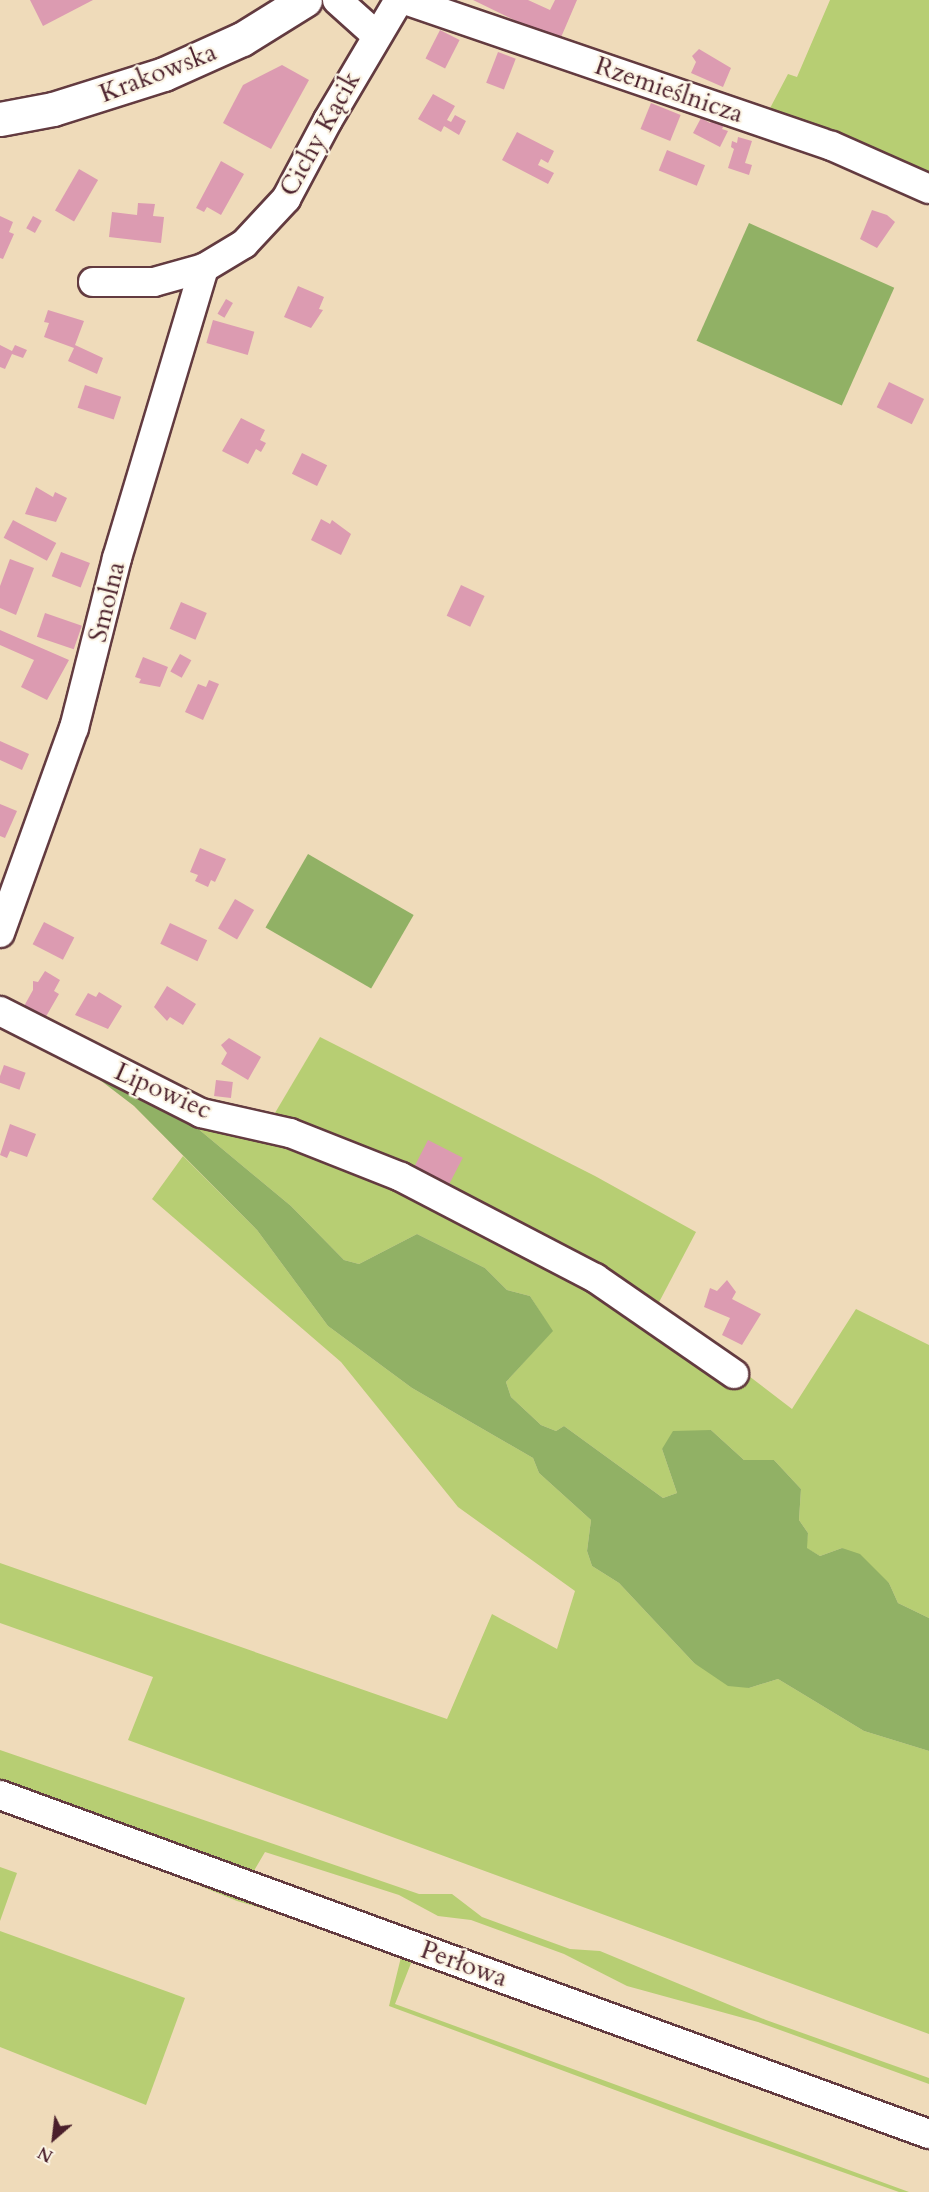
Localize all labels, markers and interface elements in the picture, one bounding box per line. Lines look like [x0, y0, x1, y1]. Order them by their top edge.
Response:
street label: Krakowska [95, 36, 221, 110]
street label: Rzemieślnicza [591, 50, 747, 130]
street label: Cichy Kącik [273, 66, 367, 202]
street label: Smolna [82, 559, 132, 645]
street label: Lipowiec [110, 1056, 216, 1126]
street label: Perłowa [416, 1934, 512, 1994]
north arrow [24, 2108, 84, 2168]
text: N [34, 2141, 57, 2167]

